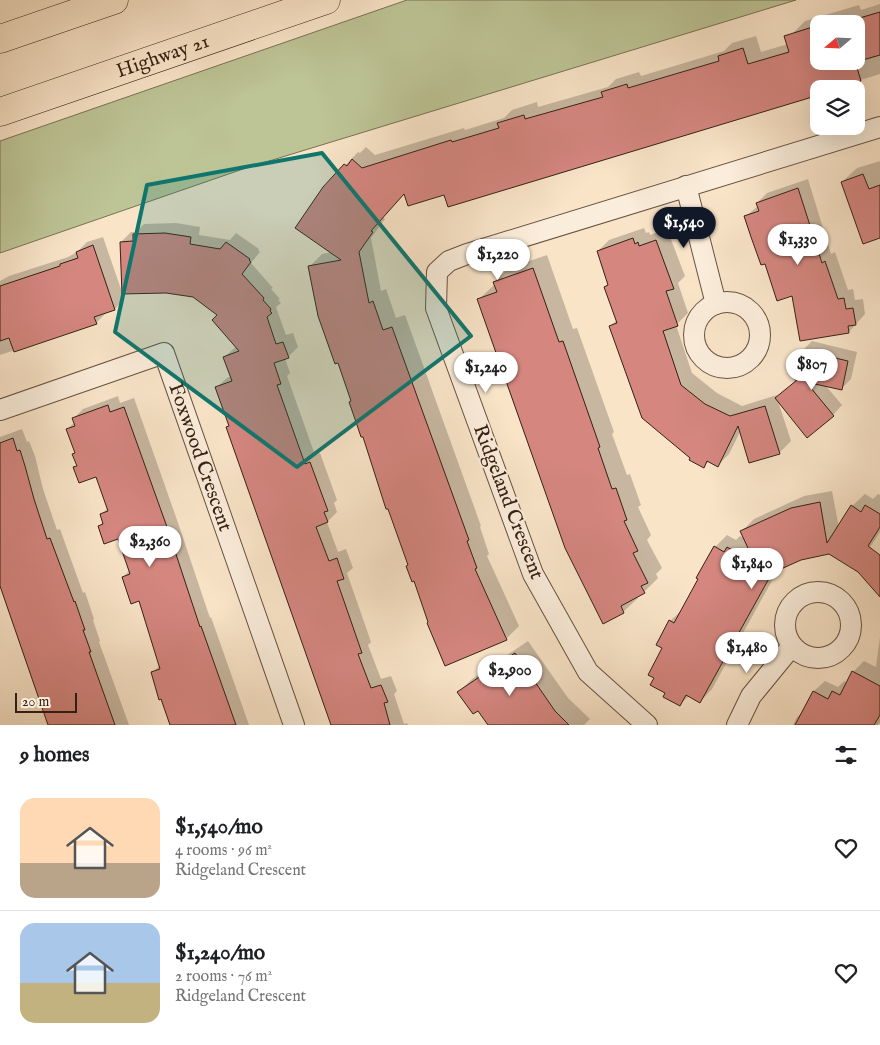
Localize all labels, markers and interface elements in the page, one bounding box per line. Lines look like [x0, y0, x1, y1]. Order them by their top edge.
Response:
north arrow [810, 15, 865, 70]
map controls [810, 15, 865, 135]
street label: Highway 21 [113, 29, 212, 84]
button: layers [810, 80, 865, 135]
pin: $1,540 [643, 206, 725, 249]
text: $1,540 [664, 213, 704, 233]
pin: $1,330 [757, 224, 839, 266]
text: $1,330 [779, 230, 817, 250]
pin: $1,220 [457, 238, 539, 281]
text: $1,220 [477, 245, 519, 265]
pin: $807 [782, 348, 842, 391]
pin: $1,240 [445, 352, 527, 394]
text: $807 [797, 355, 827, 375]
text: $1,240 [465, 358, 507, 378]
street label: Foxwood Crescent [163, 380, 238, 535]
street label: Ridgeland Crescent [467, 421, 549, 583]
pin: $2,360 [109, 526, 191, 568]
text: $2,360 [129, 532, 171, 552]
pin: $1,840 [711, 548, 793, 590]
text: $1,840 [731, 554, 773, 574]
pin: $1,480 [706, 632, 788, 674]
text: $1,480 [726, 638, 768, 658]
pin: $2,900 [469, 654, 551, 697]
text: $2,900 [488, 661, 532, 681]
scale bar [15, 690, 78, 713]
text: 20 m [22, 693, 49, 711]
icon: filters [832, 741, 860, 769]
text: 9 homes [20, 742, 89, 769]
text: $1,540/mo [175, 814, 263, 841]
icon: home [60, 818, 120, 878]
icon: heart [832, 834, 860, 862]
text: 4 rooms · 96 m² [175, 841, 272, 861]
text: Ridgeland Crescent [175, 861, 306, 881]
text: $1,240/mo [175, 940, 265, 967]
icon: home [60, 943, 120, 1003]
icon: heart [832, 959, 860, 987]
text: 2 rooms · 76 m² [175, 967, 272, 987]
text: Ridgeland Crescent [175, 987, 306, 1007]

